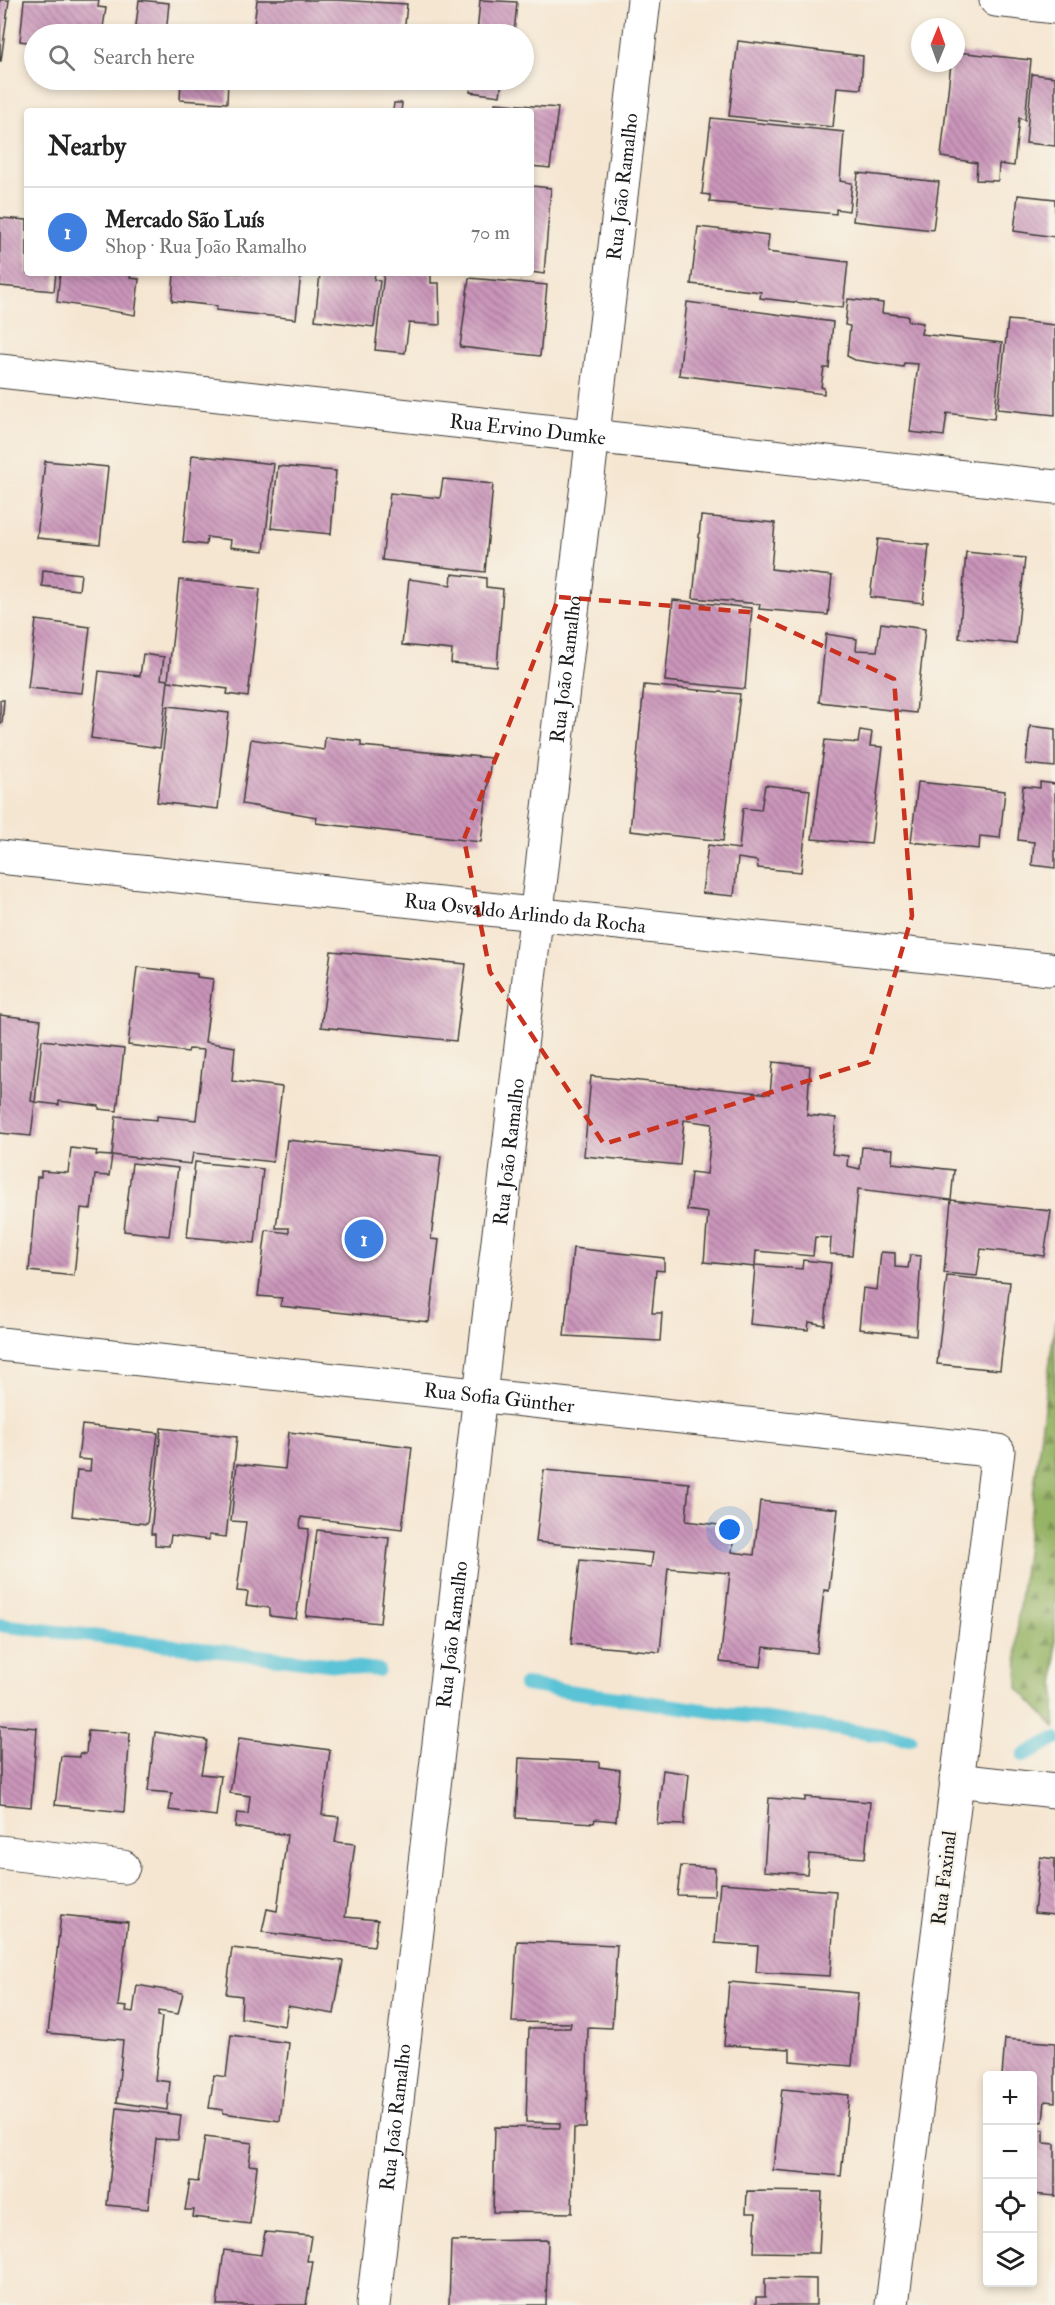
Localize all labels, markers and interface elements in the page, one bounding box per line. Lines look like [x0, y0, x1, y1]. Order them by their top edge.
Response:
north arrow [911, 18, 965, 72]
search box [24, 24, 534, 90]
icon: search [45, 41, 78, 74]
text: Search here [93, 43, 195, 71]
street label: Rua João Ramalho [601, 112, 643, 262]
text: Nearby [48, 131, 126, 163]
text: Mercado São Luís [105, 206, 264, 234]
text: 1 [64, 220, 71, 245]
text: 70 m [471, 220, 510, 245]
text: Shop · Rua João Ramalho [105, 234, 307, 259]
street label: Rua Ervino Dumke [448, 408, 607, 450]
street label: Rua João Ramalho [544, 594, 586, 744]
street label: Rua Osvaldo Arlindo da Rocha [403, 888, 648, 938]
street label: Rua João Ramalho [488, 1077, 530, 1227]
pin: 1 [344, 1216, 384, 1262]
street label: Rua Sofia Günther [423, 1377, 576, 1418]
your location [715, 1515, 744, 1544]
street label: Rua João Ramalho [431, 1560, 473, 1710]
street label: Rua Faxinal [926, 1829, 962, 1927]
street label: Rua João Ramalho [374, 2042, 416, 2192]
map controls [983, 2071, 1037, 2287]
button: + [983, 2071, 1037, 2125]
button: − [983, 2125, 1037, 2179]
button: locate [983, 2179, 1037, 2233]
button: layers [983, 2233, 1037, 2287]

